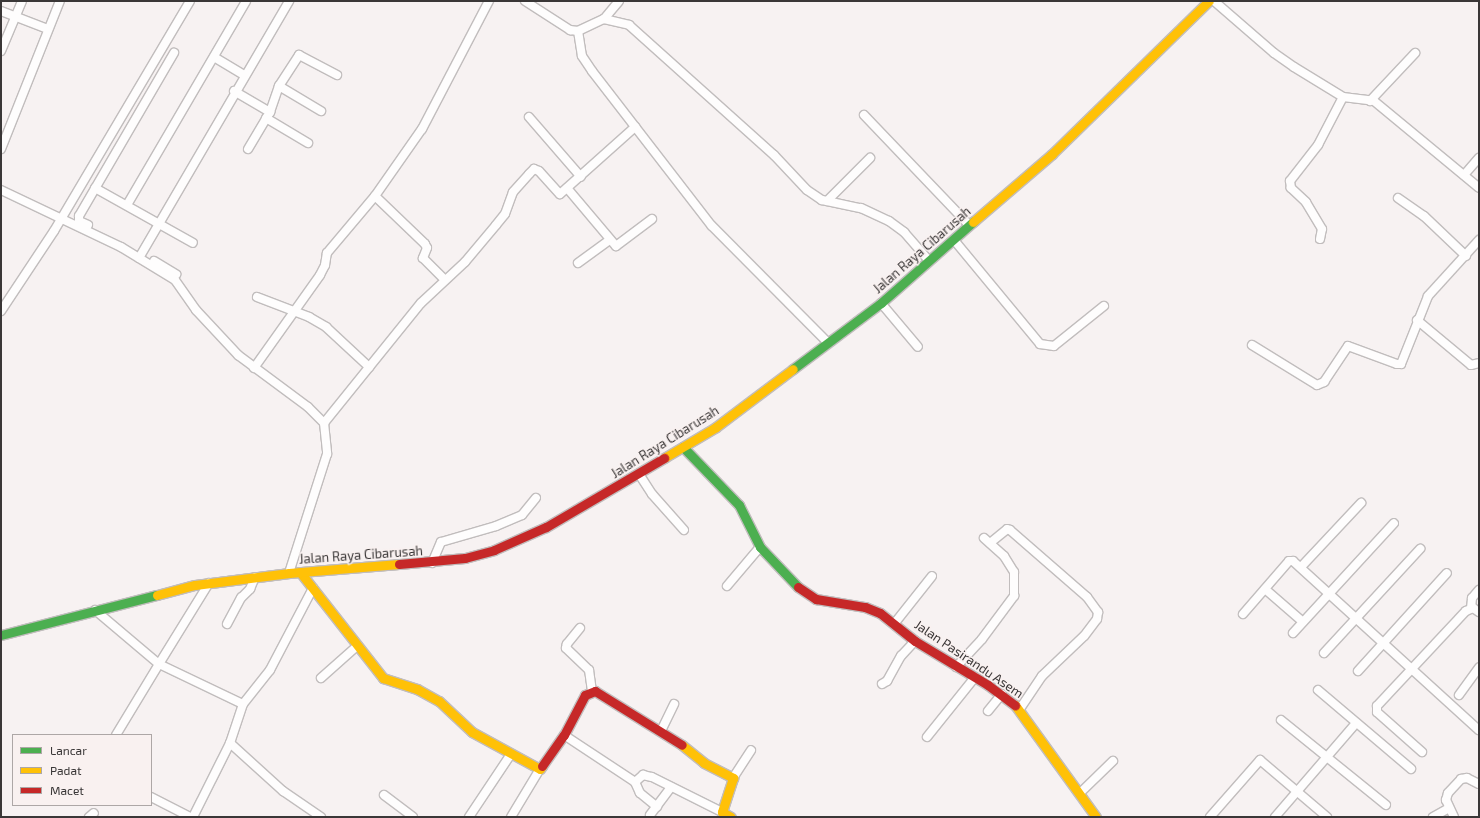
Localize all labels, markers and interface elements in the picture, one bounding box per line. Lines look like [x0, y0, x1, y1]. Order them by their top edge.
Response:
street label: Jalan Raya Cibarusah [870, 203, 974, 297]
street label: Jalan Raya Cibarusah [608, 402, 722, 482]
street label: Jalan Raya Cibarusah [299, 543, 423, 567]
street label: Jalan Pasirandu Asem [911, 617, 1027, 701]
legend [12, 734, 152, 806]
text: Lancar [50, 743, 87, 757]
text: Padat [50, 763, 82, 777]
text: Macet [50, 783, 84, 797]

